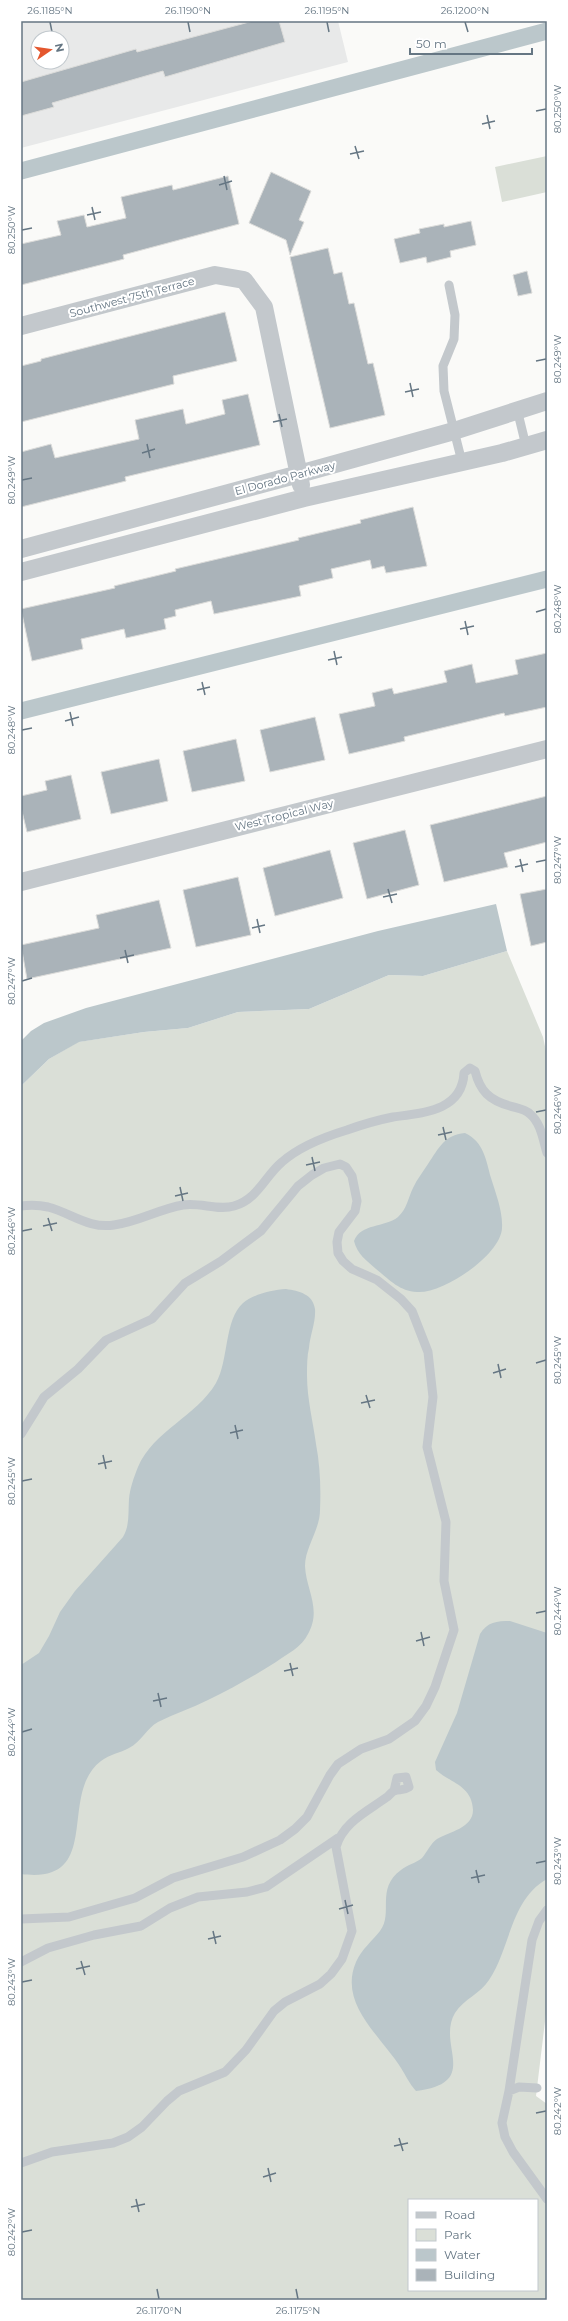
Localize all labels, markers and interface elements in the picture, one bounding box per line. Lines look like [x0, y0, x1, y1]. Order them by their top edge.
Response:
text: 26.1185°N [27, 4, 73, 17]
text: 26.1190°N [165, 4, 211, 17]
text: 26.1195°N [305, 4, 350, 17]
text: 26.1200°N [441, 4, 489, 17]
north arrow [30, 30, 70, 70]
scale bar [410, 30, 532, 56]
text: 50 m [416, 36, 447, 51]
text: N [52, 42, 68, 54]
text: 80.250°W [551, 85, 564, 133]
text: 80.250°W [5, 206, 18, 254]
street label: Southwest 75th Terrace [68, 273, 196, 320]
text: 80.249°W [551, 335, 564, 383]
text: 80.249°W [5, 456, 18, 504]
street label: El Dorado Parkway [233, 458, 337, 498]
text: 80.248°W [551, 584, 564, 634]
text: 80.248°W [5, 705, 18, 755]
street label: West Tropical Way [233, 796, 335, 834]
text: 80.247°W [551, 836, 564, 884]
text: 80.247°W [5, 957, 18, 1005]
text: 80.246°W [551, 1086, 564, 1134]
text: 80.246°W [5, 1207, 18, 1255]
text: 80.245°W [551, 1336, 564, 1384]
text: 80.245°W [5, 1457, 18, 1505]
text: 80.244°W [551, 1586, 564, 1636]
text: 80.244°W [5, 1707, 18, 1757]
text: 80.243°W [551, 1837, 564, 1885]
text: 80.243°W [5, 1958, 18, 2006]
text: 80.242°W [551, 2087, 564, 2135]
legend [408, 2199, 538, 2291]
text: Road [444, 2207, 475, 2222]
text: 80.242°W [5, 2208, 18, 2256]
text: Park [444, 2227, 472, 2242]
text: Water [444, 2247, 481, 2262]
text: Building [444, 2267, 495, 2282]
text: 26.1170°N [136, 2304, 182, 2317]
text: 26.1175°N [276, 2304, 320, 2317]

